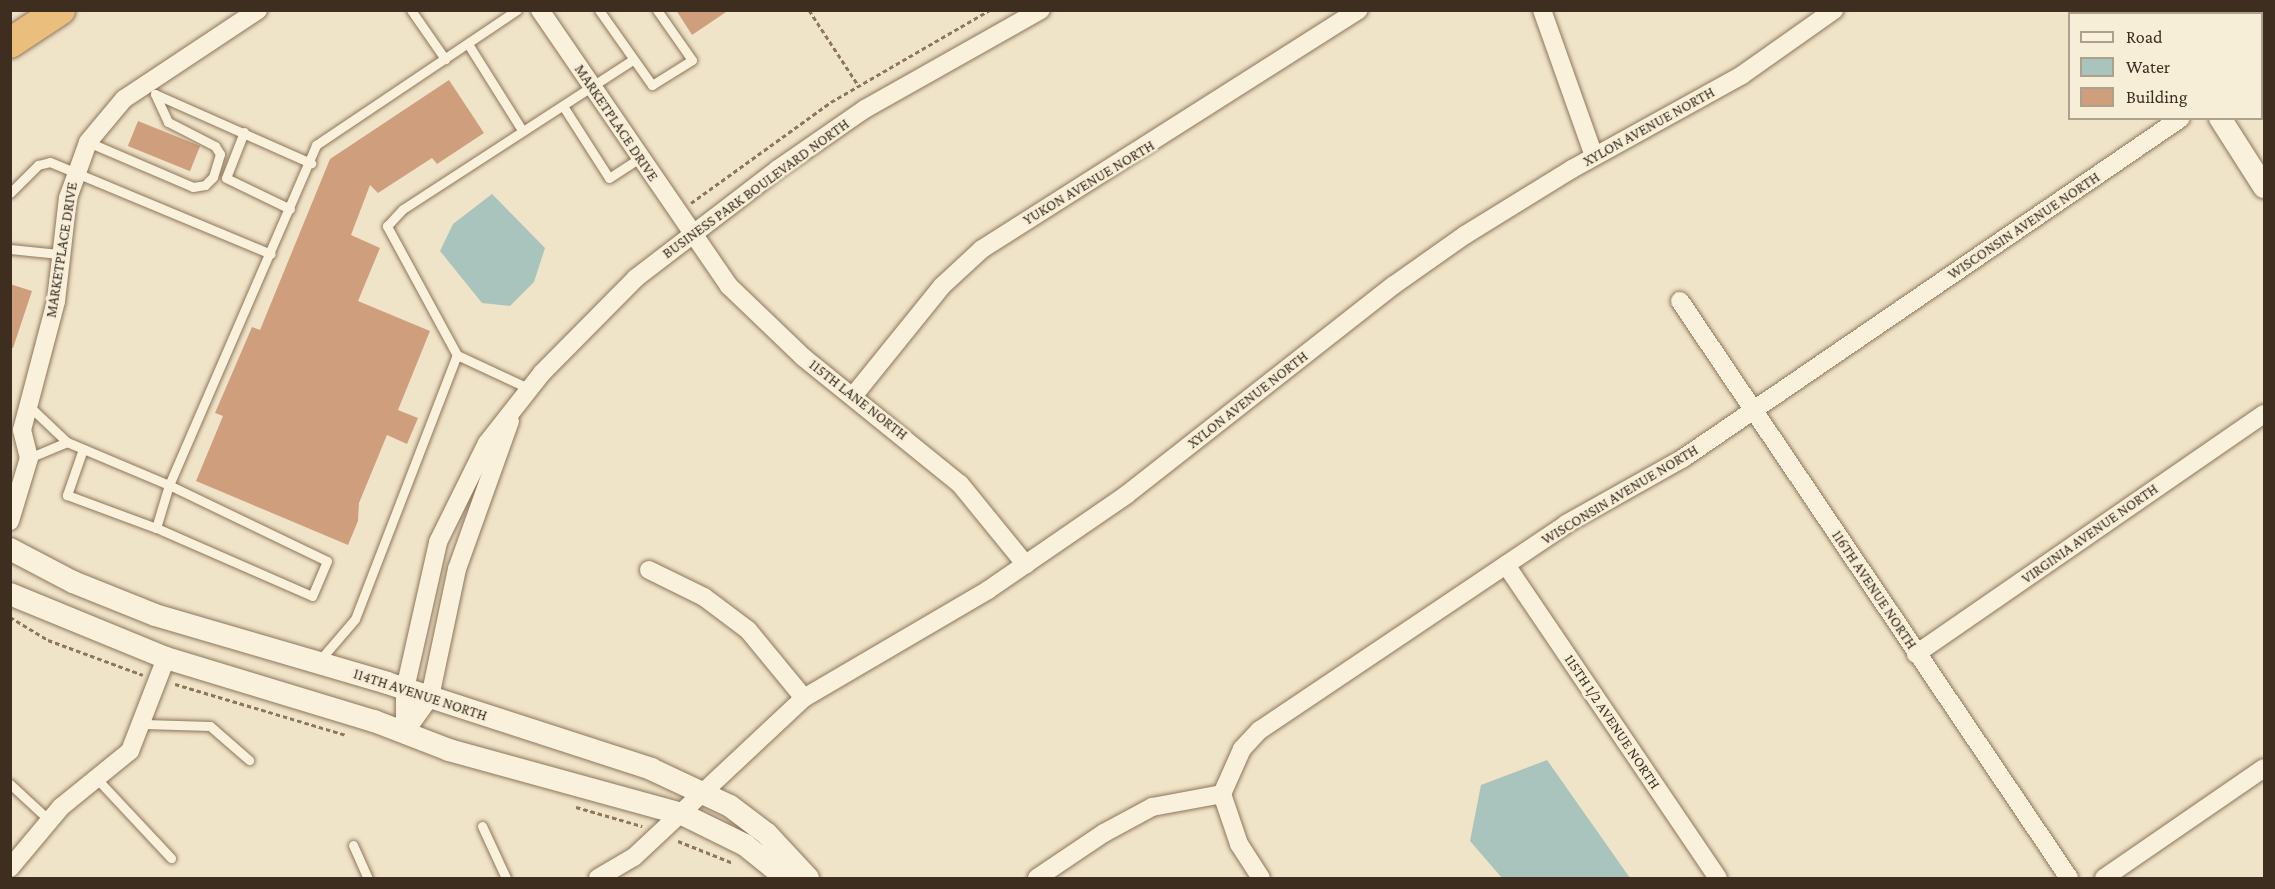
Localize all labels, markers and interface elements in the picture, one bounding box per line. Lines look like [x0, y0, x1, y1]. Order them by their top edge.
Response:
legend [2068, 12, 2263, 120]
text: Road [2126, 27, 2163, 47]
text: Water [2126, 57, 2170, 77]
street label: MARKETPLACE DRIVE [570, 61, 662, 185]
street label: XYLON AVENUE NORTH [1580, 83, 1718, 171]
text: Building [2126, 87, 2187, 107]
street label: BUSINESS PARK BOULEVARD NORTH [659, 115, 853, 263]
street label: YUKON AVENUE NORTH [1020, 137, 1158, 229]
street label: WISCONSIN AVENUE NORTH [1944, 168, 2104, 284]
street label: MARKETPLACE DRIVE [42, 181, 82, 319]
street label: XYLON AVENUE NORTH [1184, 348, 1312, 452]
street label: 115TH LANE NORTH [805, 356, 911, 444]
street label: WISCONSIN AVENUE NORTH [1538, 441, 1702, 549]
street label: VIRGINIA AVENUE NORTH [2018, 480, 2162, 588]
street label: 116TH AVENUE NORTH [1827, 527, 1921, 653]
street label: 115TH 1/2 AVENUE NORTH [1560, 651, 1664, 793]
street label: 114TH AVENUE NORTH [351, 665, 489, 725]

